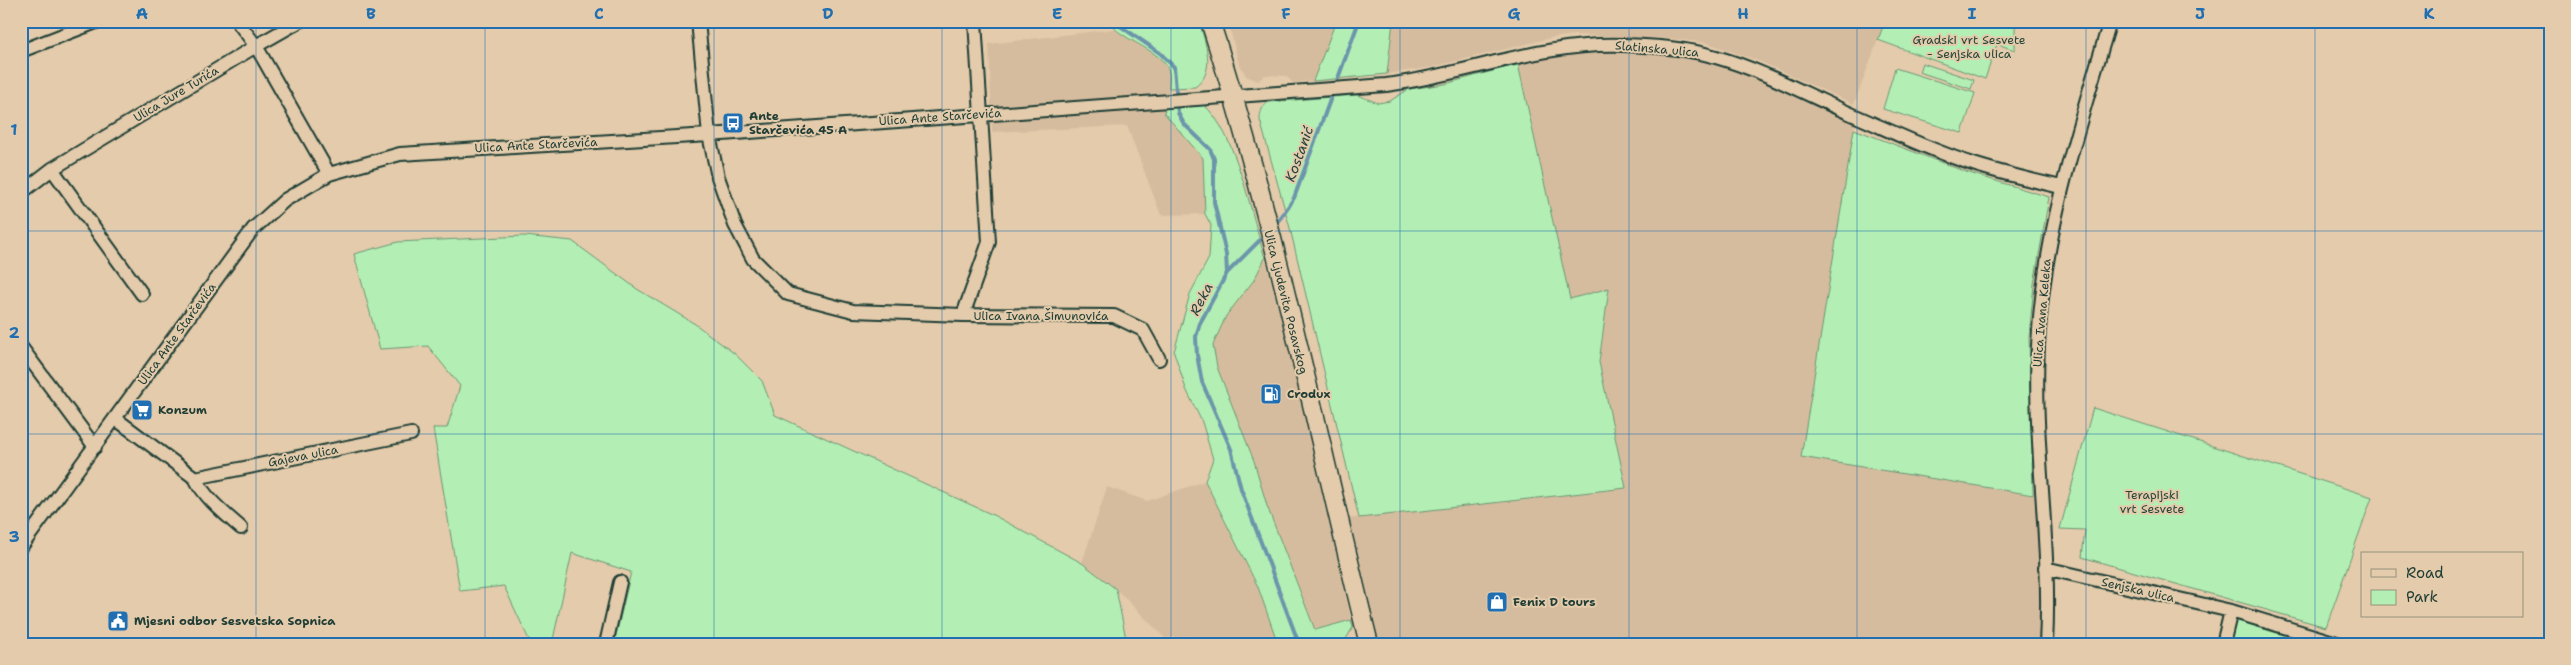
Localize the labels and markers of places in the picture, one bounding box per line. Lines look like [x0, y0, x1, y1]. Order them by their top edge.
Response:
place label: Ante Starčevića 45 A [749, 108, 847, 138]
bus stop icon: Ante Starčevića 45 A [721, 111, 745, 135]
fuel station icon: Crodux [1259, 382, 1283, 406]
place label: Crodux [1287, 386, 1330, 402]
supermarket icon: Konzum [130, 398, 154, 422]
place label: Konzum [158, 402, 207, 418]
shop icon: Fenix D tours [1485, 590, 1509, 614]
place label: Fenix D tours [1513, 594, 1596, 610]
public building icon: Mjesni odbor Sesvetska Sopnica [106, 609, 130, 633]
place label: Mjesni odbor Sesvetska Sopnica [134, 613, 336, 629]

